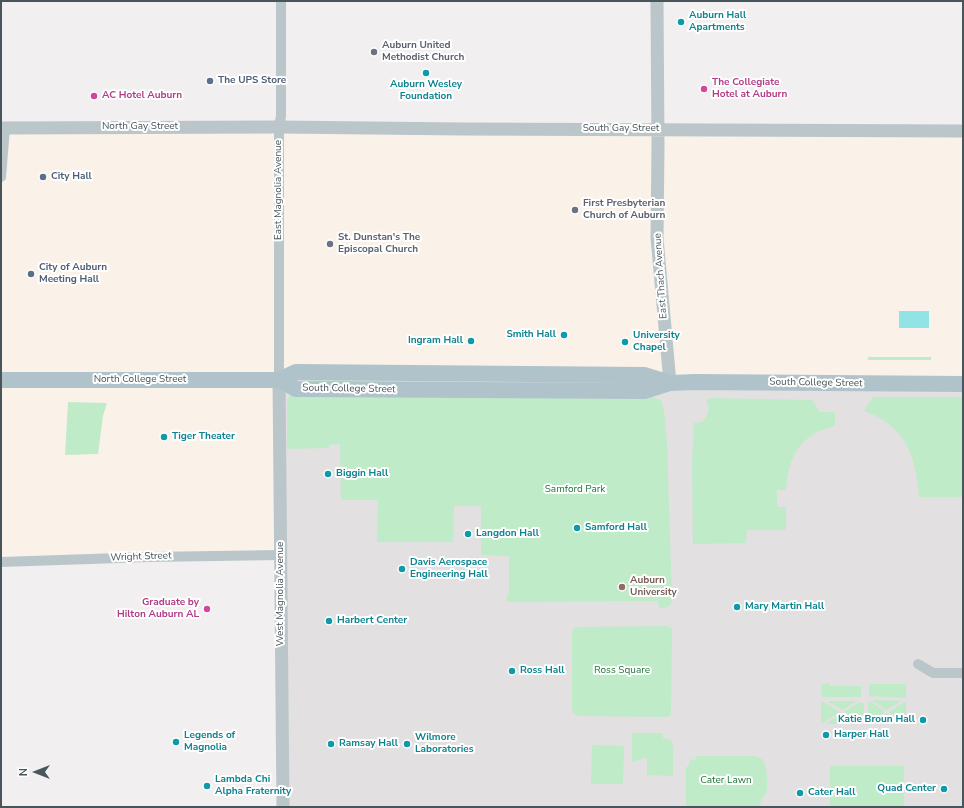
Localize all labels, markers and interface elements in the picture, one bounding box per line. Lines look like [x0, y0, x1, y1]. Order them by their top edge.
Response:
place label: Auburn Hall Apartments [689, 10, 746, 34]
marker: Auburn Hall Apartments [676, 17, 686, 27]
place label: Auburn United Methodist Church [382, 40, 464, 64]
marker: Auburn United Methodist Church [369, 47, 379, 57]
marker: Auburn Wesley Foundation [421, 68, 431, 78]
place label: The UPS Store [218, 75, 286, 87]
marker: The UPS Store [205, 76, 215, 86]
place label: The Collegiate Hotel at Auburn [712, 77, 787, 100]
place label: Auburn Wesley Foundation [390, 79, 462, 102]
marker: The Collegiate Hotel at Auburn [699, 84, 709, 94]
place label: AC Hotel Auburn [102, 90, 182, 102]
marker: AC Hotel Auburn [89, 91, 99, 101]
street label: North Gay Street [102, 121, 178, 133]
street label: South Gay Street [583, 123, 659, 135]
street label: East Magnolia Avenue [273, 140, 285, 240]
place label: City Hall [51, 171, 92, 183]
marker: City Hall [38, 172, 48, 182]
place label: First Presbyterian Church of Auburn [583, 198, 665, 222]
marker: First Presbyterian Church of Auburn [570, 205, 580, 215]
place label: St. Dunstan's The Episcopal Church [338, 232, 420, 256]
street label: East Thach Avenue [652, 233, 670, 319]
marker: St. Dunstan's The Episcopal Church [325, 239, 335, 249]
place label: City of Auburn Meeting Hall [39, 262, 107, 286]
marker: City of Auburn Meeting Hall [26, 269, 36, 279]
place label: Smith Hall [506, 329, 556, 341]
marker: Smith Hall [559, 330, 569, 340]
place label: University Chapel [633, 330, 680, 354]
place label: Ingram Hall [408, 335, 463, 347]
marker: Ingram Hall [466, 336, 476, 346]
marker: University Chapel [620, 337, 630, 347]
street label: North College Street [94, 374, 186, 386]
street label: South College Street [769, 376, 863, 390]
street label: South College Street [302, 382, 396, 396]
place label: Tiger Theater [172, 431, 235, 443]
marker: Tiger Theater [159, 432, 169, 442]
place label: Biggin Hall [336, 468, 388, 480]
marker: Biggin Hall [323, 469, 333, 479]
park label: Samford Park [545, 484, 605, 496]
place label: Samford Hall [585, 522, 647, 534]
marker: Samford Hall [572, 523, 582, 533]
place label: Langdon Hall [476, 528, 539, 540]
marker: Langdon Hall [463, 529, 473, 539]
street label: West Magnolia Avenue [275, 542, 287, 646]
street label: Wright Street [110, 550, 172, 564]
place label: Davis Aerospace Engineering Hall [410, 557, 488, 580]
marker: Davis Aerospace Engineering Hall [397, 564, 407, 574]
place label: Auburn University [630, 575, 677, 598]
marker: Auburn University [617, 582, 627, 592]
place label: Graduate by Hilton Auburn AL [117, 597, 199, 620]
place label: Mary Martin Hall [745, 601, 824, 613]
marker: Mary Martin Hall [732, 602, 742, 612]
marker: Graduate by Hilton Auburn AL [202, 604, 212, 614]
place label: Harbert Center [337, 615, 407, 627]
marker: Harbert Center [324, 616, 334, 626]
place label: Ross Hall [520, 665, 565, 677]
park label: Ross Square [594, 665, 650, 677]
marker: Ross Hall [507, 666, 517, 676]
place label: Katie Broun Hall [838, 714, 915, 726]
marker: Katie Broun Hall [918, 715, 928, 725]
place label: Harper Hall [834, 729, 889, 741]
place label: Legends of Magnolia [184, 730, 235, 754]
marker: Harper Hall [821, 730, 831, 740]
place label: Wilmore Laboratories [415, 732, 474, 756]
marker: Legends of Magnolia [171, 737, 181, 747]
place label: Ramsay Hall [339, 738, 398, 750]
marker: Ramsay Hall [326, 739, 336, 749]
marker: Wilmore Laboratories [402, 739, 412, 749]
north arrow [16, 752, 56, 792]
text: N [16, 768, 31, 776]
place label: Lambda Chi Alpha Fraternity [215, 774, 291, 798]
park label: Cater Lawn [700, 775, 752, 787]
marker: Lambda Chi Alpha Fraternity [202, 781, 212, 791]
place label: Quad Center [877, 783, 936, 795]
marker: Quad Center [939, 784, 949, 794]
place label: Cater Hall [808, 787, 855, 799]
marker: Cater Hall [795, 788, 805, 798]

